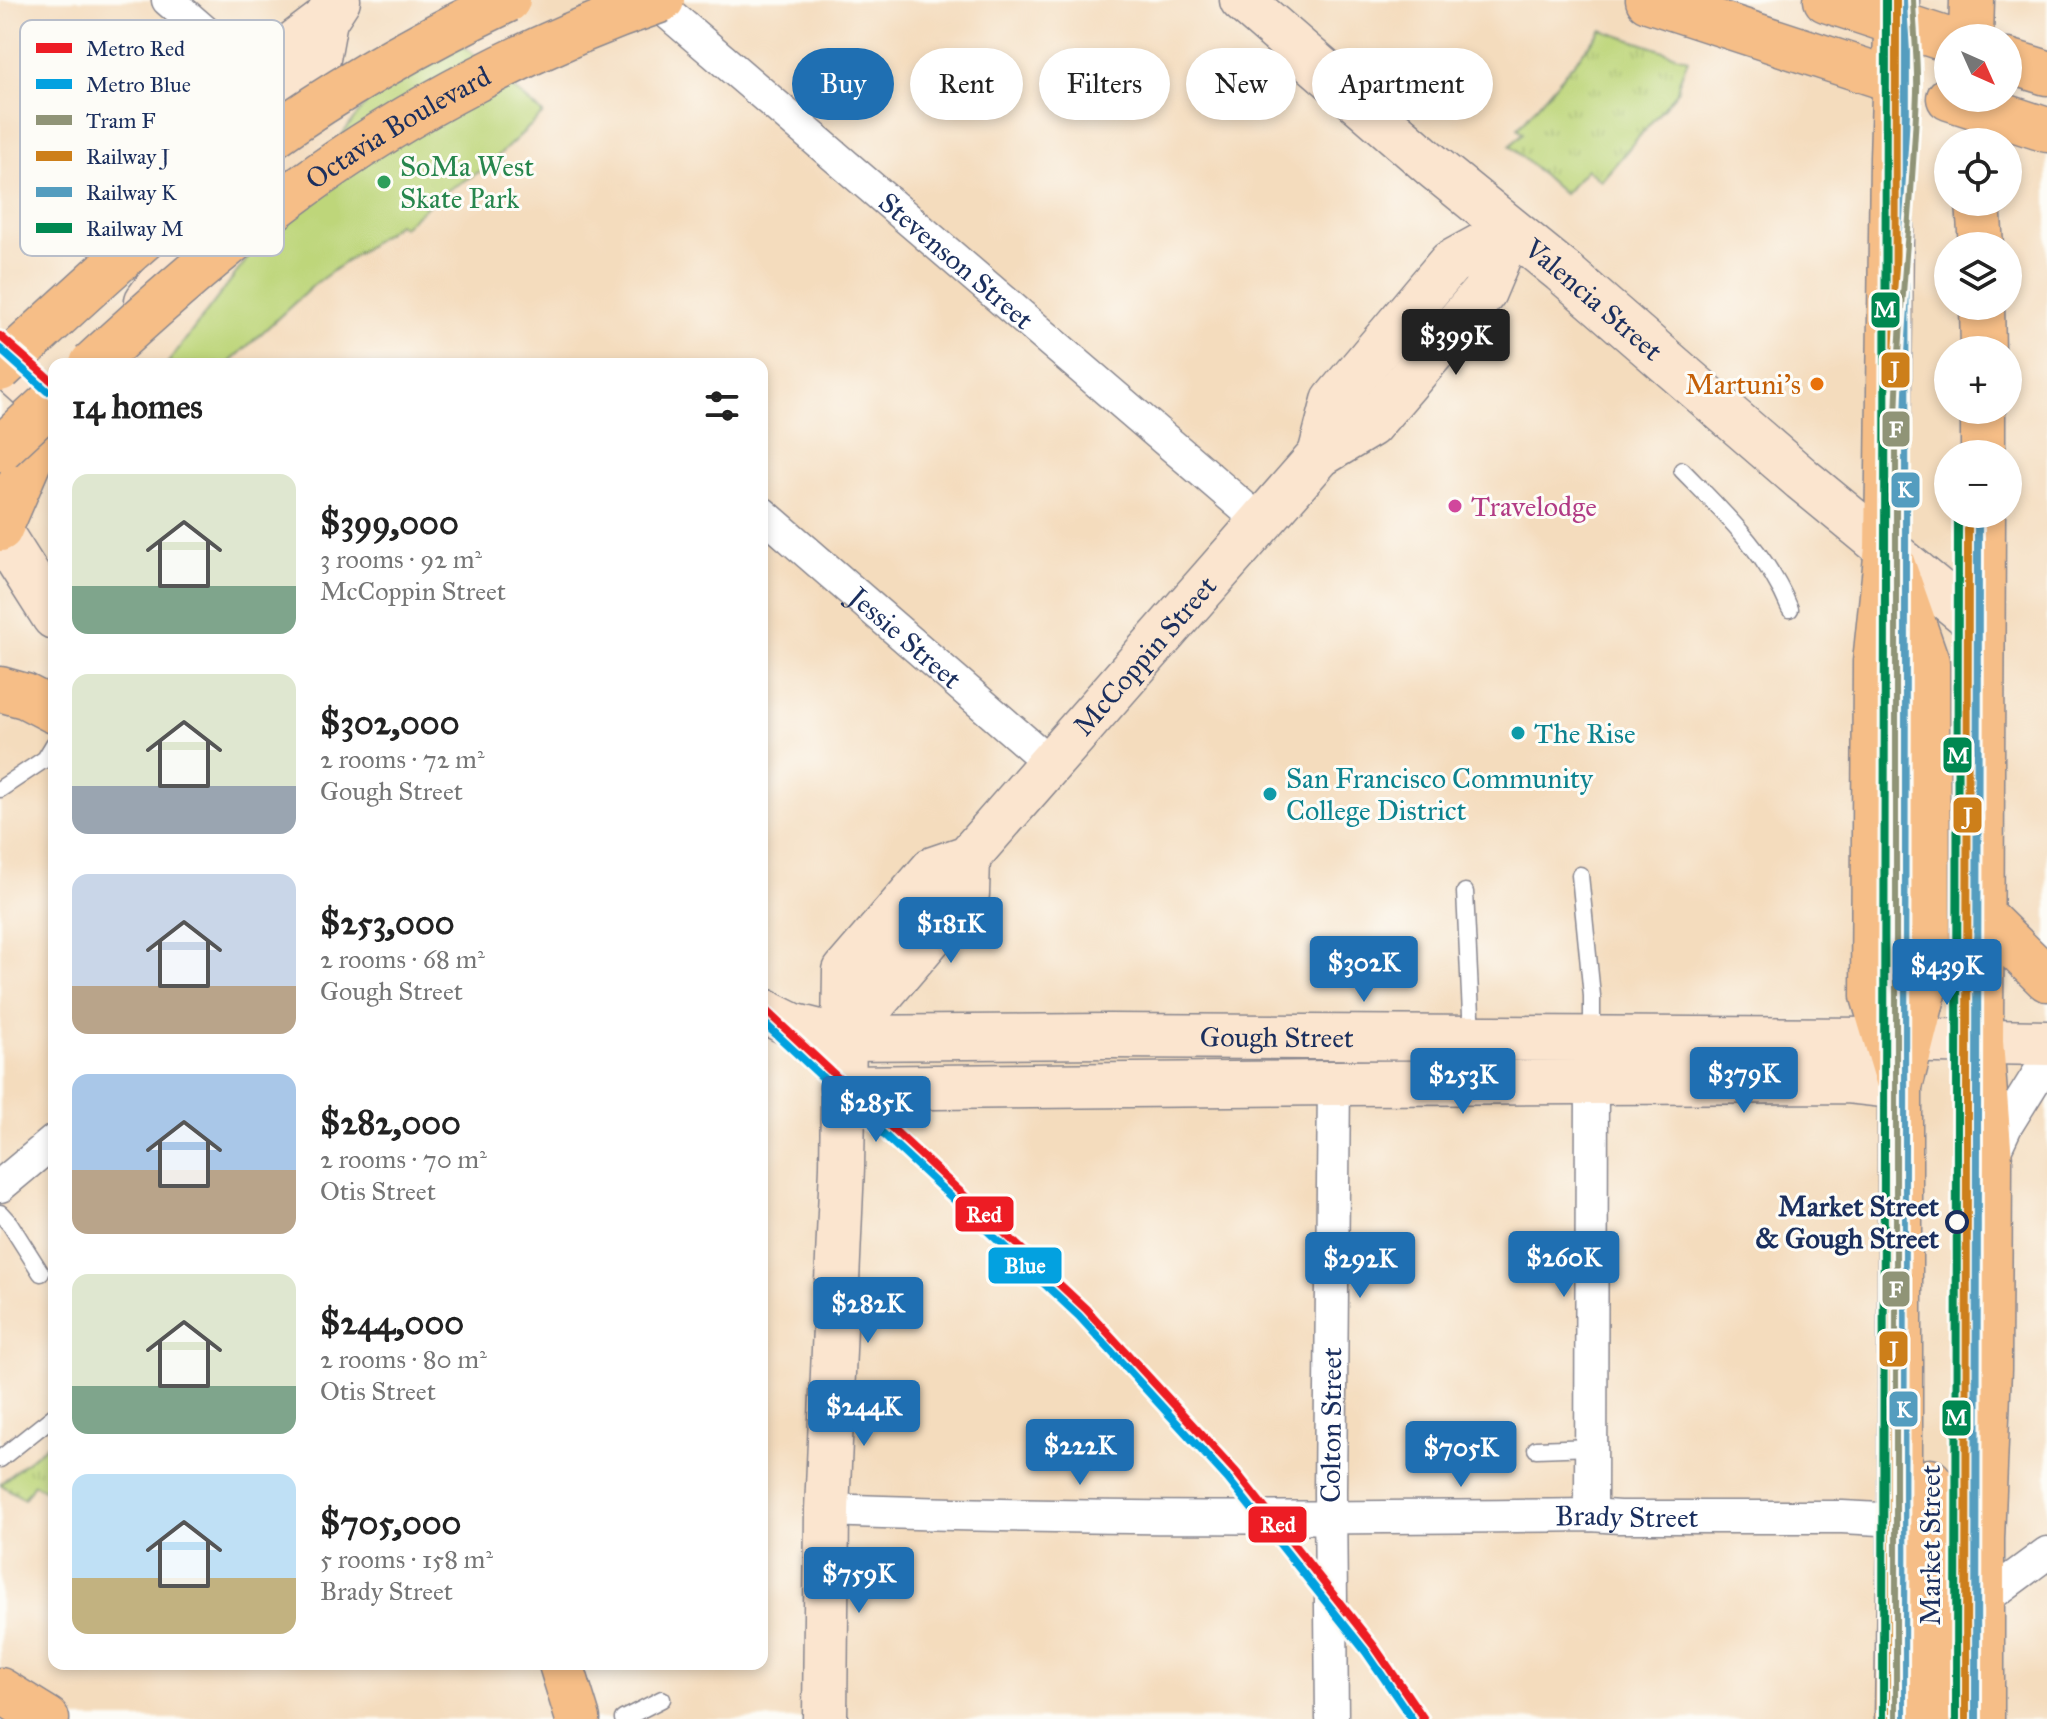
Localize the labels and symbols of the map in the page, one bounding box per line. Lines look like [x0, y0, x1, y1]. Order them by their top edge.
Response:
legend [20, 20, 284, 256]
north arrow [1934, 24, 2022, 112]
text: Metro Red [86, 35, 185, 62]
street label: Octavia Boulevard [299, 58, 497, 197]
text: Metro Blue [86, 71, 191, 98]
text: Tram F [86, 107, 156, 134]
text: Railway J [86, 143, 170, 170]
place label: SoMa West Skate Park [400, 149, 534, 216]
marker: SoMa West Skate Park [375, 173, 393, 191]
text: Railway K [86, 179, 178, 206]
street label: Stevenson Street [872, 185, 1041, 337]
text: Railway M [86, 215, 184, 242]
street label: Valencia Street [1517, 230, 1670, 368]
line badge: M [1870, 291, 1901, 329]
text: M [1874, 296, 1897, 323]
pin: $399K [1400, 309, 1512, 377]
line badge: J [1880, 351, 1911, 389]
text: J [1888, 356, 1901, 384]
place label: Martuni's [1685, 367, 1801, 402]
marker: Martuni's [1808, 375, 1826, 393]
line badge: F [1881, 410, 1911, 448]
text: F [1889, 416, 1904, 443]
line badge: K [1890, 471, 1921, 509]
text: K [1897, 476, 1914, 503]
place label: Travelodge [1471, 489, 1597, 524]
marker: Travelodge [1446, 497, 1464, 515]
street label: McCoppin Street [1066, 569, 1224, 743]
street label: Jessie Street [839, 578, 969, 696]
place label: The Rise [1534, 716, 1636, 751]
marker: The Rise [1509, 724, 1527, 742]
line badge: M [1942, 736, 1973, 774]
text: M [1947, 742, 1970, 769]
place label: San Francisco Community College District [1286, 761, 1594, 828]
marker: San Francisco Community College District [1261, 785, 1279, 803]
line badge: J [1952, 796, 1983, 834]
text: J [1961, 802, 1974, 830]
pin: $181K [895, 897, 1007, 965]
pin: $302K [1308, 936, 1420, 1004]
pin: $439K [1891, 939, 2003, 1007]
street label: Gough Street [1200, 1019, 1354, 1055]
pin: $379K [1688, 1047, 1800, 1115]
pin: $253K [1407, 1048, 1519, 1116]
pin: $285K [820, 1076, 932, 1144]
place label: Market Street & Gough Street [1755, 1189, 1939, 1256]
line badge: Red [954, 1195, 1015, 1233]
text: Red [966, 1201, 1003, 1228]
marker: Market Street & Gough Street [1946, 1211, 1968, 1233]
pin: $260K [1508, 1231, 1620, 1299]
pin: $292K [1304, 1232, 1416, 1300]
line badge: Blue [987, 1246, 1063, 1285]
text: Blue [1004, 1252, 1046, 1279]
line badge: F [1881, 1270, 1911, 1308]
text: F [1889, 1276, 1904, 1303]
pin: $282K [812, 1277, 924, 1345]
line badge: J [1878, 1330, 1909, 1368]
text: J [1887, 1336, 1900, 1364]
street label: Colton Street [1313, 1347, 1349, 1503]
pin: $244K [808, 1380, 920, 1448]
line badge: K [1888, 1390, 1919, 1428]
text: K [1896, 1396, 1913, 1423]
line badge: M [1941, 1399, 1972, 1437]
text: M [1945, 1404, 1968, 1431]
pin: $222K [1024, 1419, 1136, 1487]
pin: $705K [1405, 1421, 1517, 1489]
street label: Market Street [1913, 1464, 1948, 1625]
street label: Brady Street [1555, 1498, 1699, 1535]
line badge: Red [1247, 1505, 1308, 1544]
text: Red [1260, 1511, 1297, 1538]
pin: $759K [803, 1547, 915, 1615]

